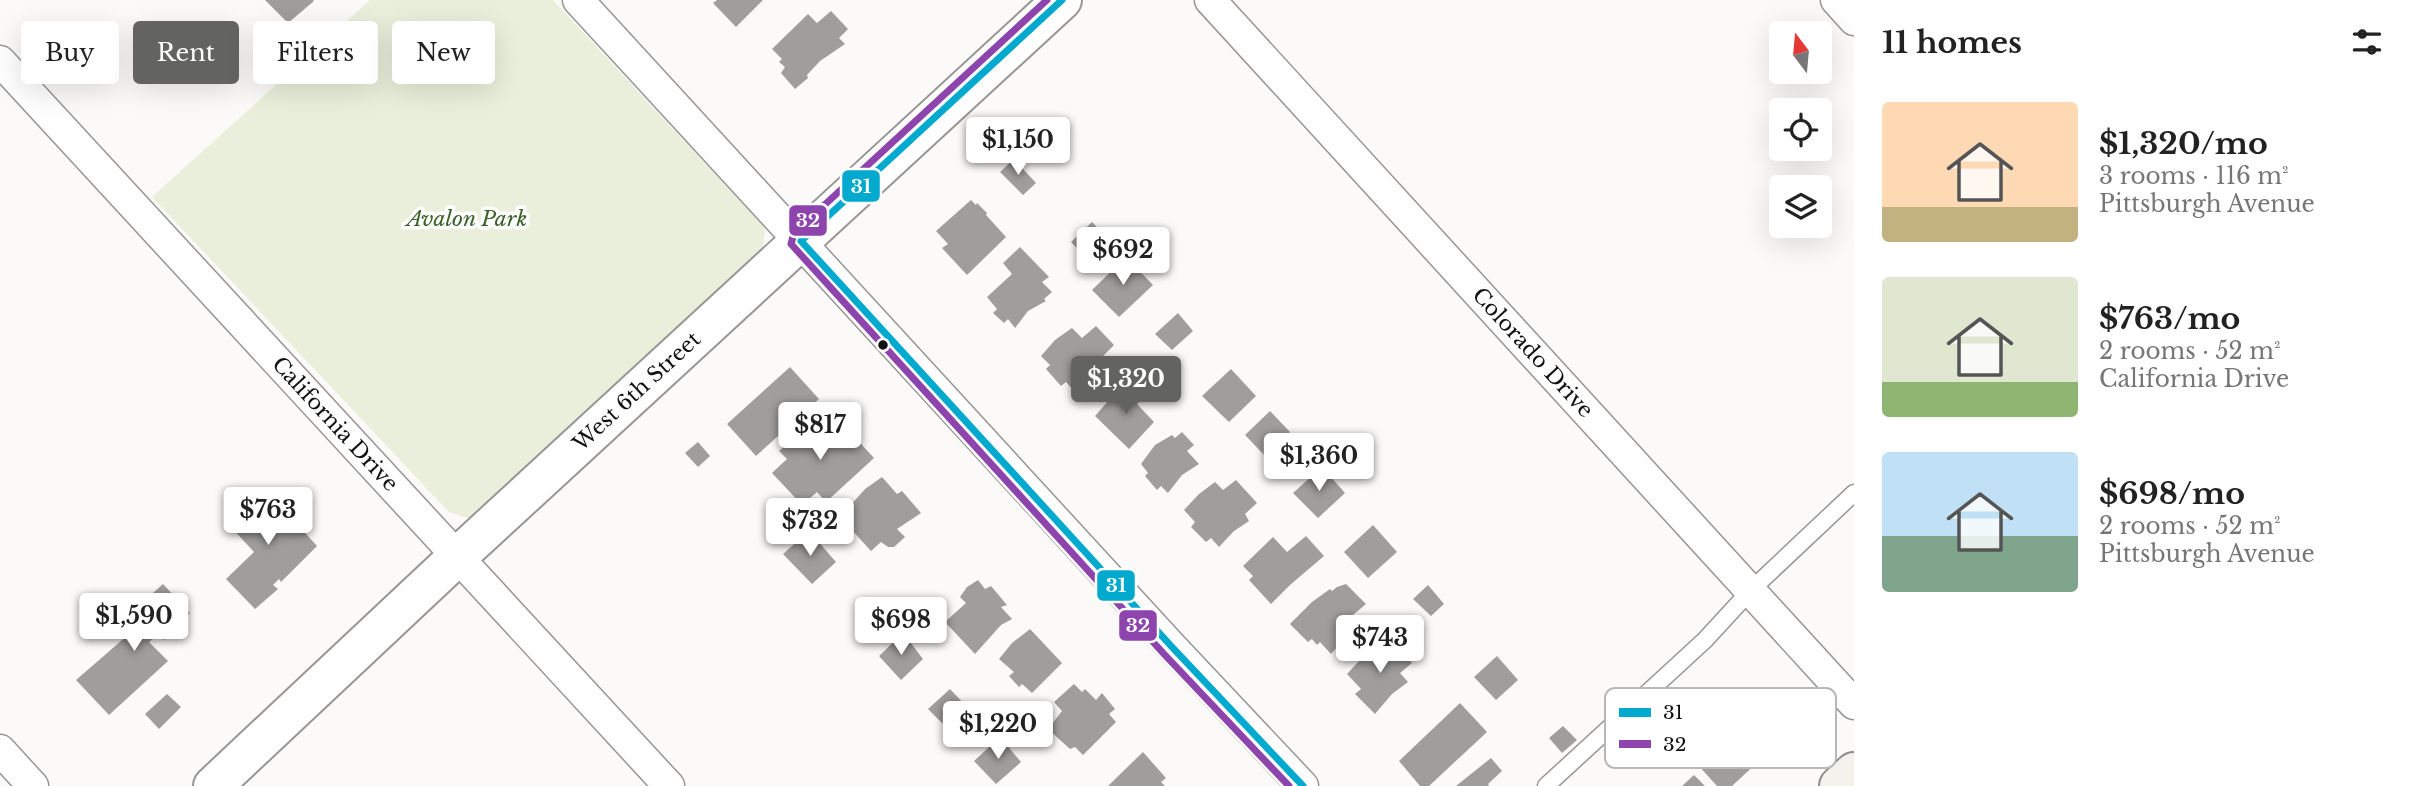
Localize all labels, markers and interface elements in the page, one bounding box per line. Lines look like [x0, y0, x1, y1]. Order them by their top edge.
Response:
chip: Buy [21, 21, 119, 84]
chip: Rent [133, 21, 239, 84]
chip: Filters [253, 21, 378, 84]
chip: New [392, 21, 495, 84]
north arrow [1769, 21, 1832, 84]
map controls [1769, 21, 1832, 238]
icon: filters [2348, 23, 2386, 61]
text: 11 homes [1882, 24, 2022, 61]
button: locate [1769, 98, 1832, 161]
pin: $1,150 [961, 118, 1075, 177]
text: $1,320/mo [2099, 125, 2268, 162]
text: $1,150 [982, 126, 1054, 154]
icon: home [1938, 130, 2022, 214]
text: 3 rooms · 116 m² [2099, 162, 2289, 190]
line badge: 31 [841, 169, 881, 203]
text: 31 [851, 175, 871, 198]
button: layers [1769, 175, 1832, 238]
text: Pittsburgh Avenue [2099, 190, 2315, 218]
line badge: 32 [788, 204, 828, 237]
park label: Avalon Park [404, 206, 527, 232]
text: 32 [796, 209, 820, 232]
pin: $692 [1082, 228, 1164, 287]
text: $692 [1093, 236, 1153, 264]
street label: Colorado Drive [1467, 282, 1599, 423]
text: $763/mo [2099, 300, 2240, 337]
icon: home [1938, 305, 2022, 389]
street label: West 6th Street [567, 326, 706, 457]
text: 2 rooms · 52 m² [2099, 337, 2281, 365]
unlabelled marker [876, 338, 890, 352]
street label: California Drive [267, 351, 404, 497]
pin: $1,320 [1069, 356, 1183, 416]
text: $1,320 [1087, 365, 1165, 393]
text: California Drive [2099, 365, 2289, 393]
pin: $817 [779, 402, 861, 462]
text: $817 [794, 411, 846, 439]
pin: $1,360 [1262, 434, 1376, 493]
text: $1,360 [1280, 442, 1358, 470]
text: $698/mo [2099, 475, 2245, 512]
icon: home [1938, 480, 2022, 564]
pin: $763 [227, 488, 309, 547]
text: $763 [240, 496, 296, 524]
pin: $732 [769, 498, 851, 558]
text: $732 [782, 507, 838, 535]
text: 2 rooms · 52 m² [2099, 512, 2281, 540]
text: Pittsburgh Avenue [2099, 540, 2315, 568]
line badge: 31 [1096, 569, 1136, 602]
text: 31 [1106, 574, 1126, 597]
pin: $1,590 [77, 594, 191, 653]
pin: $698 [860, 598, 942, 657]
text: $1,590 [95, 602, 173, 630]
text: $698 [871, 606, 931, 634]
line badge: 32 [1118, 609, 1158, 642]
text: 32 [1126, 614, 1150, 637]
pin: $743 [1339, 616, 1421, 675]
text: $743 [1352, 624, 1408, 652]
legend [1605, 688, 1836, 768]
text: 31 [1663, 701, 1683, 724]
pin: $1,220 [941, 702, 1055, 761]
text: $1,220 [959, 710, 1037, 738]
text: 32 [1663, 733, 1686, 756]

